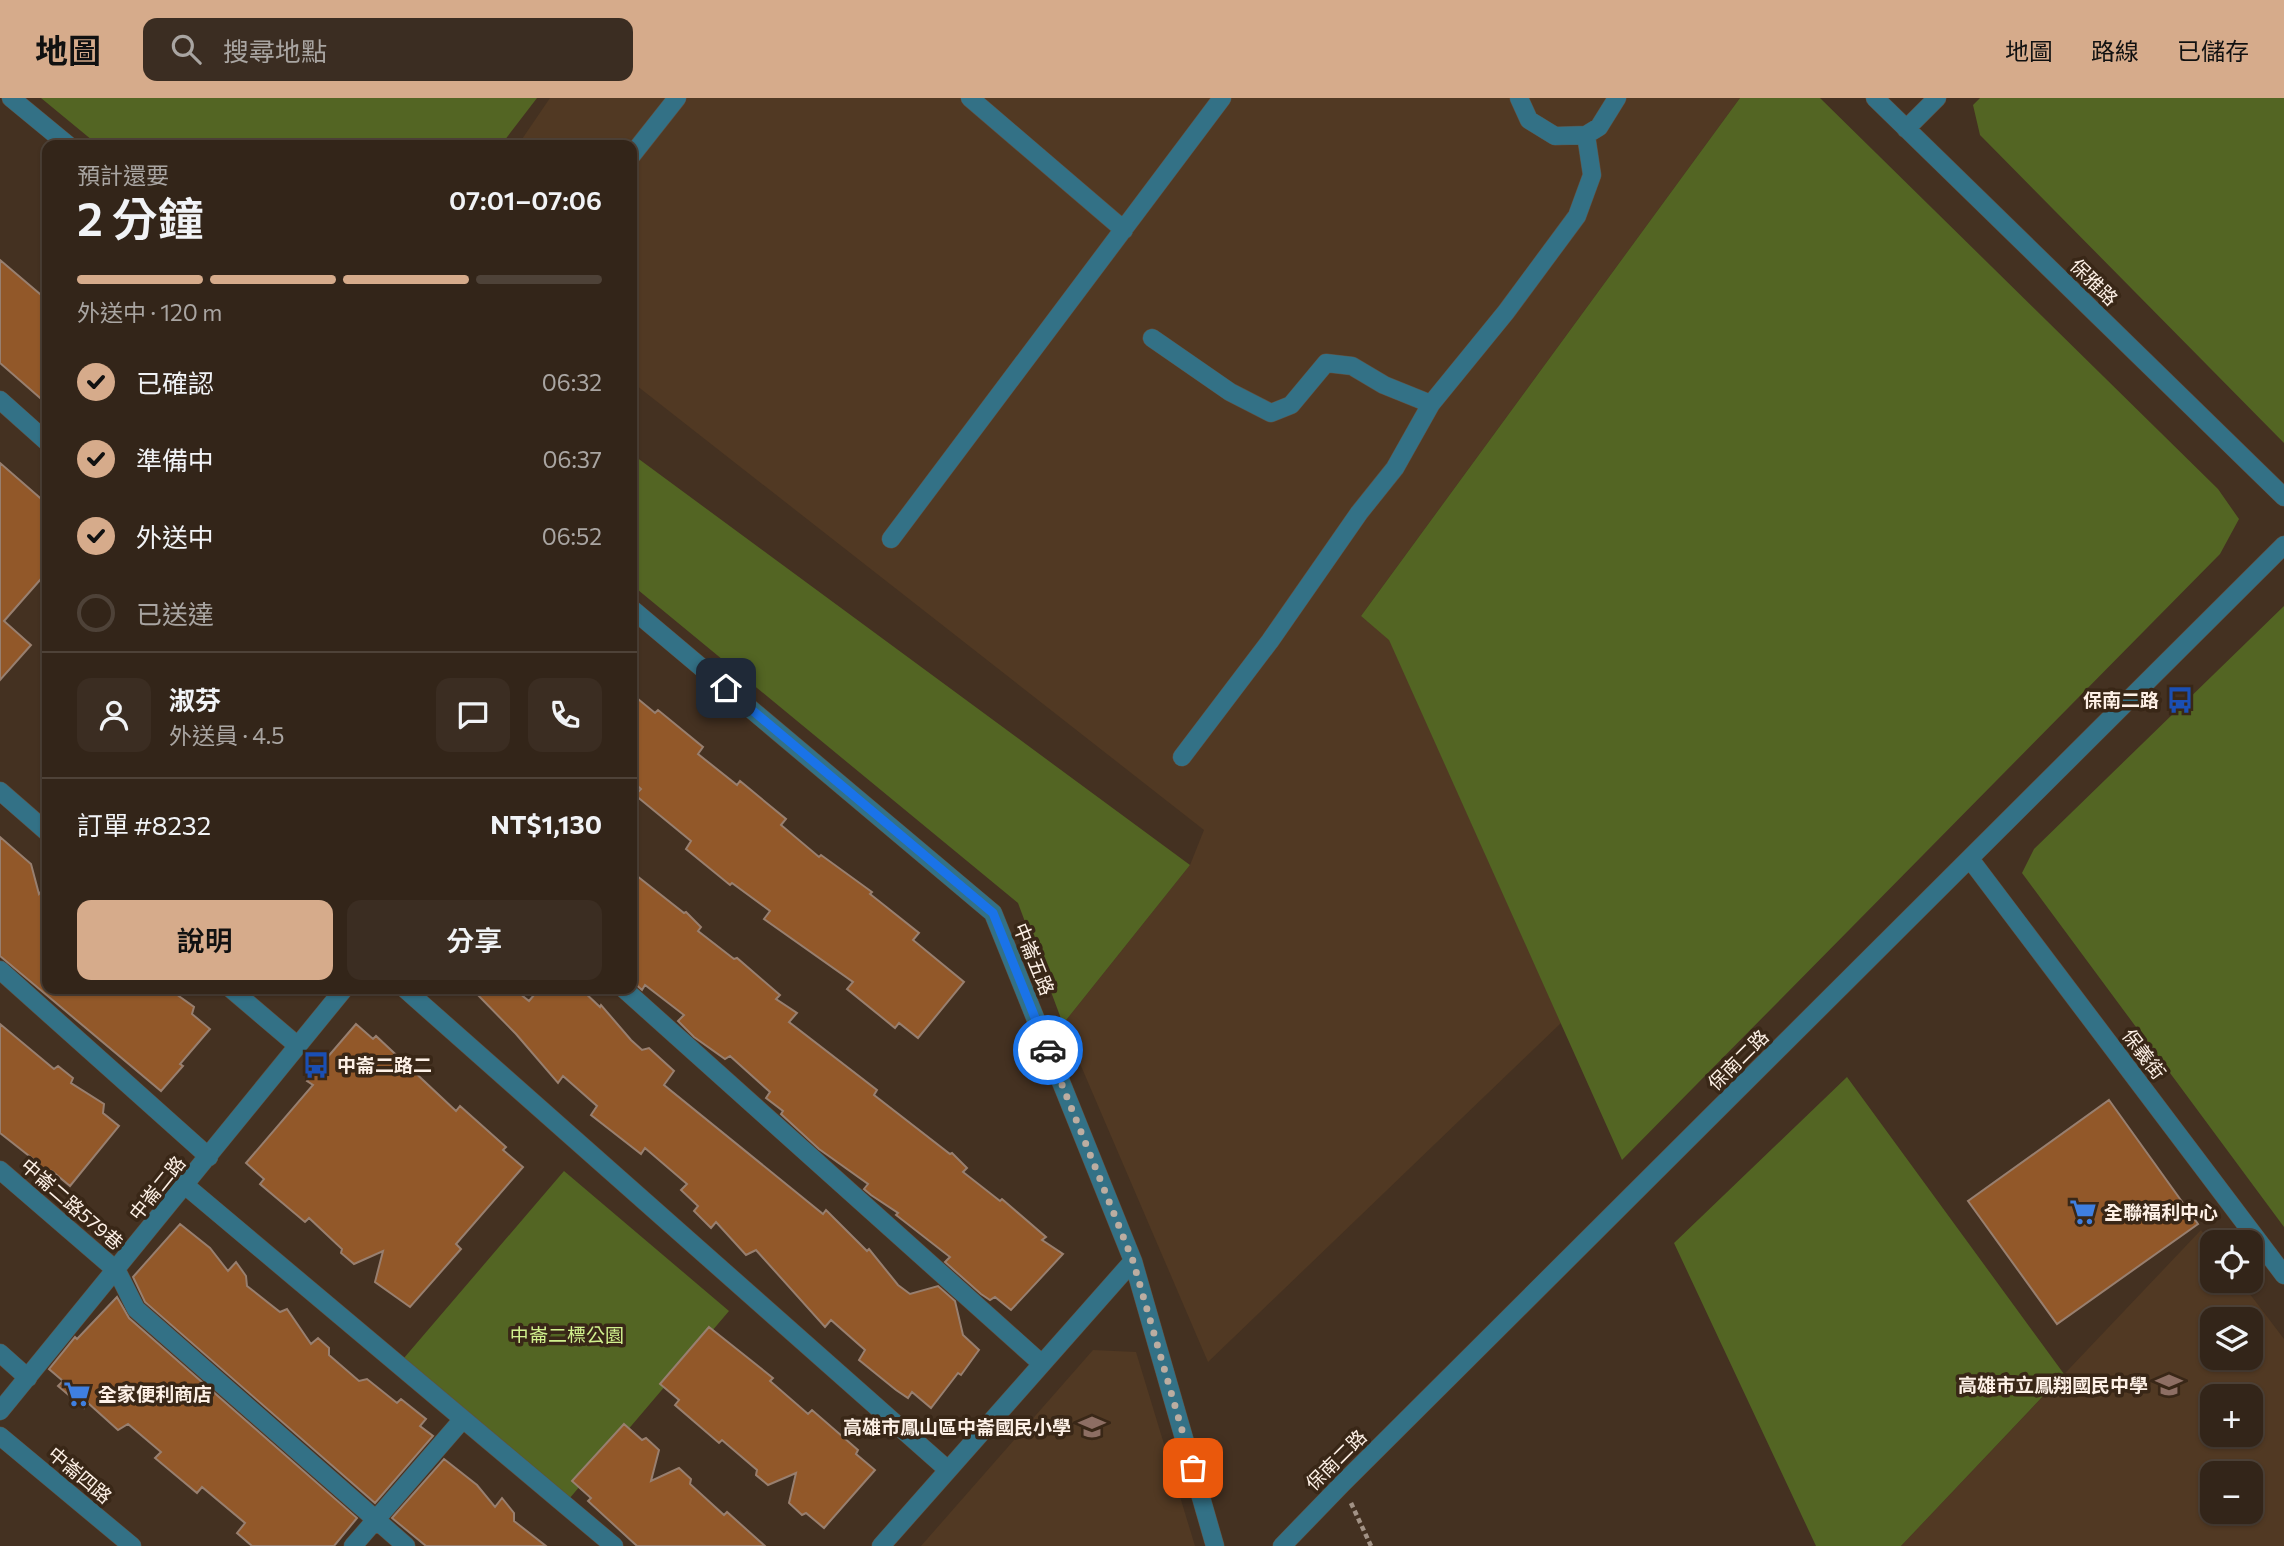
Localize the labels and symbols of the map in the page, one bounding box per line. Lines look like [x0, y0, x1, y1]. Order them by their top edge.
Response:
street label: 保雅路 [2066, 254, 2123, 310]
pin [696, 658, 756, 718]
bus stop icon: 保南二路 [2165, 685, 2195, 715]
place label: 保南二路 [2083, 688, 2159, 711]
street label: 中崙五路 [1010, 919, 1059, 998]
courier [1013, 1015, 1083, 1085]
street label: 保義街 [2118, 1024, 2171, 1083]
street label: 保南二路 [1703, 1025, 1773, 1095]
bus stop icon: 中崙二路二 [301, 1050, 331, 1080]
place label: 中崙二路二 [337, 1053, 432, 1076]
street label: 中崙二路 [124, 1151, 189, 1224]
street label: 中崙二路579巷 [17, 1153, 128, 1254]
supermarket icon: 全聯福利中心 [2068, 1197, 2098, 1227]
place label: 全聯福利中心 [2104, 1200, 2218, 1223]
park label: 中崙二標公園 [510, 1323, 624, 1346]
school or university icon: 高雄市立鳳翔國民中學 [2154, 1370, 2184, 1400]
place label: 高雄市立鳳翔國民中學 [1958, 1373, 2148, 1396]
supermarket icon: 全家便利商店 [62, 1379, 92, 1409]
place label: 全家便利商店 [98, 1382, 212, 1405]
school or university icon: 高雄市鳳山區中崙國民小學 [1077, 1412, 1107, 1442]
place label: 高雄市鳳山區中崙國民小學 [843, 1415, 1071, 1438]
street label: 保南二路 [1301, 1425, 1371, 1495]
pin [1163, 1438, 1223, 1498]
street label: 中崙四路 [44, 1441, 117, 1508]

